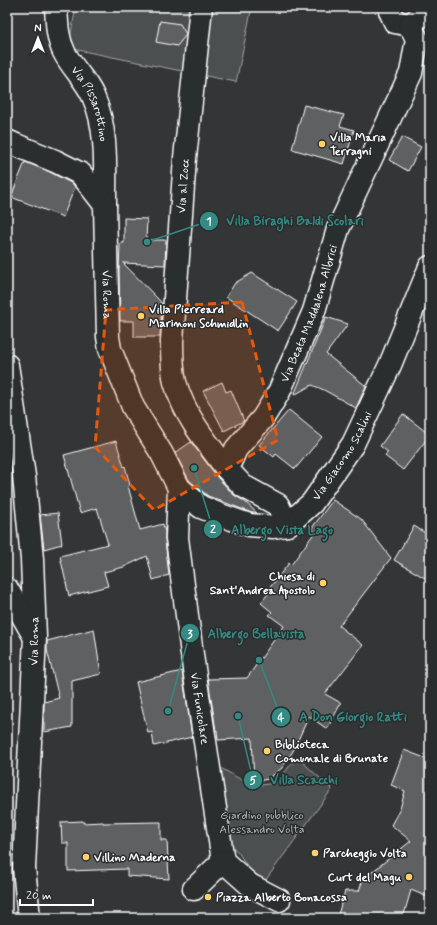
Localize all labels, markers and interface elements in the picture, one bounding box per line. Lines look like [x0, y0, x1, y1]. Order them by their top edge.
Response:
north arrow [18, 18, 58, 58]
text: N [34, 22, 42, 36]
street label: Via Pissarottino [67, 63, 111, 142]
place label: Villa Maria Terragni [330, 130, 386, 160]
marker: Villa Maria Terragni [317, 139, 327, 149]
street label: Via al Zocc [174, 158, 194, 214]
callout: Villa Biraghi Baldi Scolari [199, 208, 372, 233]
text: Villa Biraghi Baldi Scolari [226, 213, 364, 232]
text: 1 [206, 214, 212, 230]
street label: Via Beata Maddalena Albrici [277, 243, 342, 385]
street label: Via Roma [97, 270, 115, 319]
place label: Villa Pierreard Marinoni Schmidlin [149, 302, 248, 332]
marker: Villa Pierreard Marinoni Schmidlin [136, 311, 146, 321]
street label: Via Giacomo Scalini [309, 409, 376, 504]
callout: Albergo Vista Lago [203, 517, 340, 542]
text: 2 [210, 522, 216, 538]
text: Albergo Vista Lago [231, 522, 333, 542]
place label: Chiesa di Sant'Andrea Apostolo [210, 569, 315, 599]
marker: Chiesa di Sant'Andrea Apostolo [318, 578, 328, 588]
street label: Via Roma [27, 616, 43, 666]
callout: Albergo Bellavista [180, 621, 312, 646]
text: Albergo Bellavista [207, 626, 305, 646]
text: 3 [187, 627, 193, 643]
street label: Via Funicolare [186, 672, 212, 746]
callout: A Don Giorgio Ratti [271, 704, 415, 729]
text: A Don Giorgio Ratti [299, 709, 407, 729]
text: 4 [278, 710, 285, 726]
place label: Biblioteca Comunale di Brunate [275, 737, 389, 767]
marker: Biblioteca Comunale di Brunate [262, 746, 272, 756]
callout: Villa Scacchi [243, 767, 345, 792]
text: Villa Scacchi [270, 772, 338, 789]
text: 5 [249, 773, 257, 789]
park label: Giardino pubblico Alessandro Volta [219, 808, 305, 838]
place label: Parcheggio Volta [323, 846, 407, 863]
marker: Parcheggio Volta [310, 848, 320, 858]
place label: Villino Maderna [94, 850, 175, 866]
marker: Villino Maderna [81, 852, 91, 862]
place label: Curt del Magu [328, 870, 401, 886]
marker: Curt del Magu [404, 872, 414, 882]
scale bar [20, 881, 93, 907]
text: 20 m [26, 888, 52, 904]
place label: Piazza Alberto Bonacossa [216, 890, 347, 906]
marker: Piazza Alberto Bonacossa [203, 892, 213, 902]

